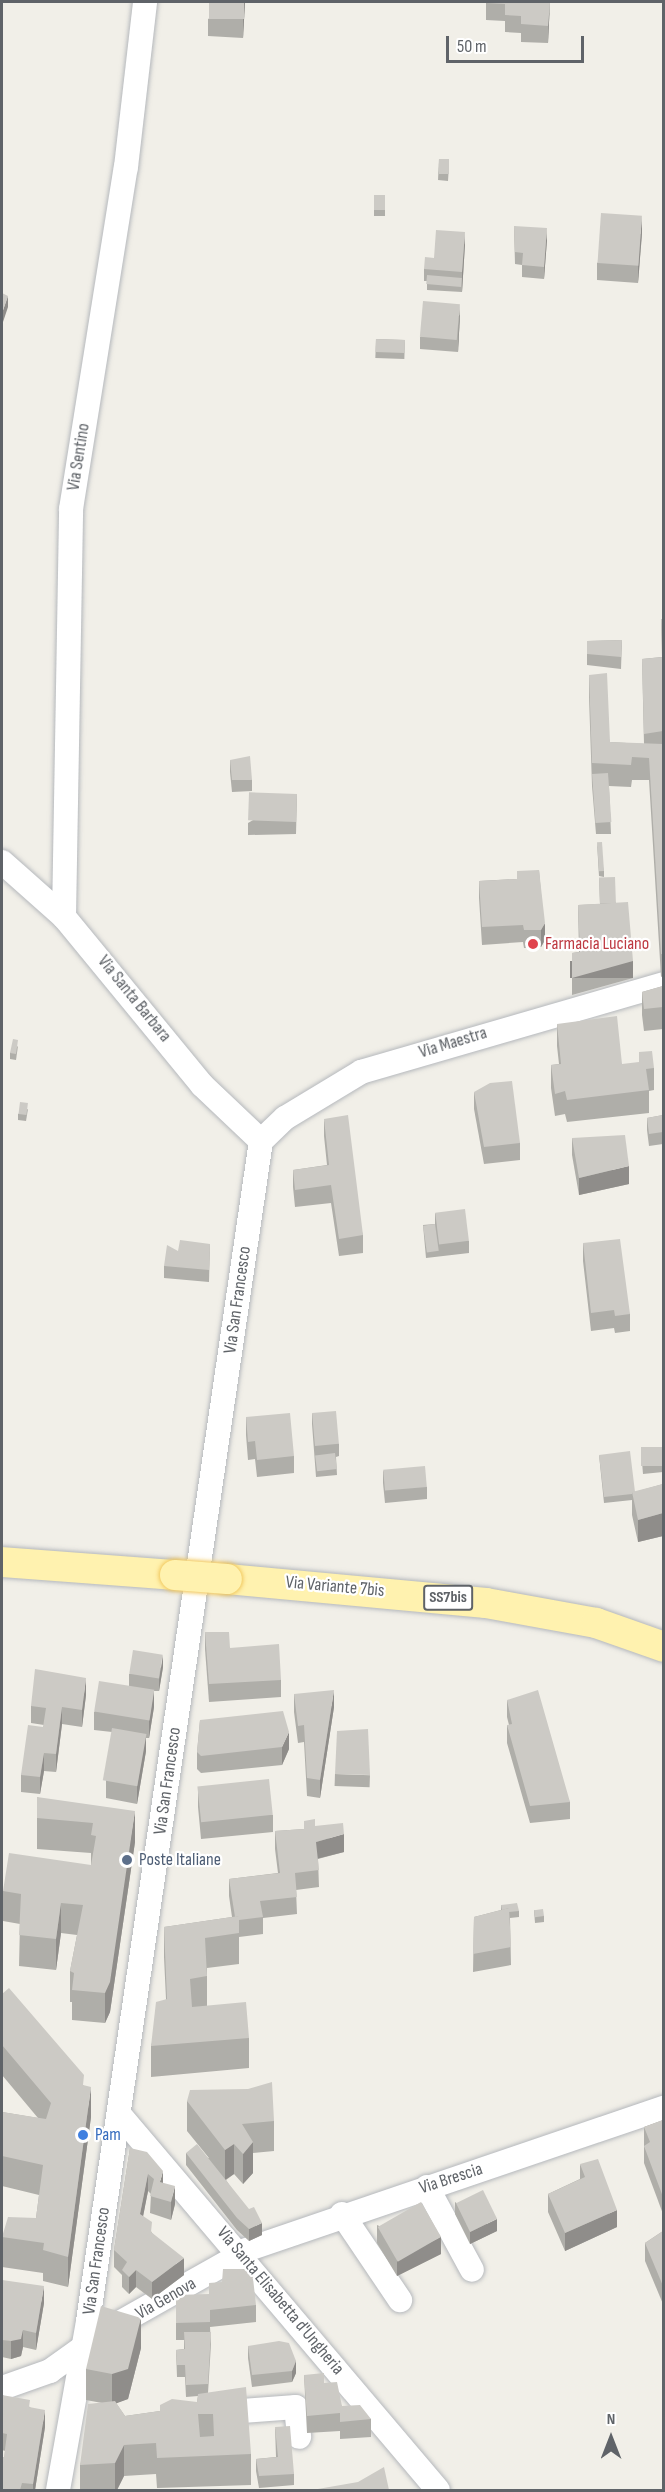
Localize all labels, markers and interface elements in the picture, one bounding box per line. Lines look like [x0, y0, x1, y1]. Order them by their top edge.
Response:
scale bar [449, 24, 587, 62]
text: 50 m [457, 36, 487, 57]
street label: Via Sentino [63, 422, 95, 492]
place label: Farmacia Luciano [545, 933, 649, 955]
marker: Farmacia Luciano [526, 937, 540, 951]
street label: Via Santa Barbara [92, 951, 176, 1047]
street label: Via Maestra [416, 1022, 490, 1064]
street label: Via San Francesco [220, 1245, 256, 1355]
street label: Via Variante 7bis [285, 1572, 385, 1602]
road number: SS7bis [422, 1585, 474, 1611]
street label: Via San Francesco [150, 1726, 186, 1836]
place label: Poste Italiane [139, 1849, 221, 1871]
marker: Poste Italiane [120, 1853, 134, 1867]
place label: Pam [95, 2124, 121, 2146]
marker: Pam [76, 2128, 90, 2142]
street label: Via Brescia [417, 2159, 485, 2199]
street label: Via San Francesco [79, 2206, 115, 2316]
street label: Via Santa Elisabetta d'Ungheria [212, 2223, 348, 2379]
street label: Via Genova [132, 2273, 200, 2325]
north arrow [581, 2408, 641, 2468]
text: N [607, 2410, 615, 2429]

